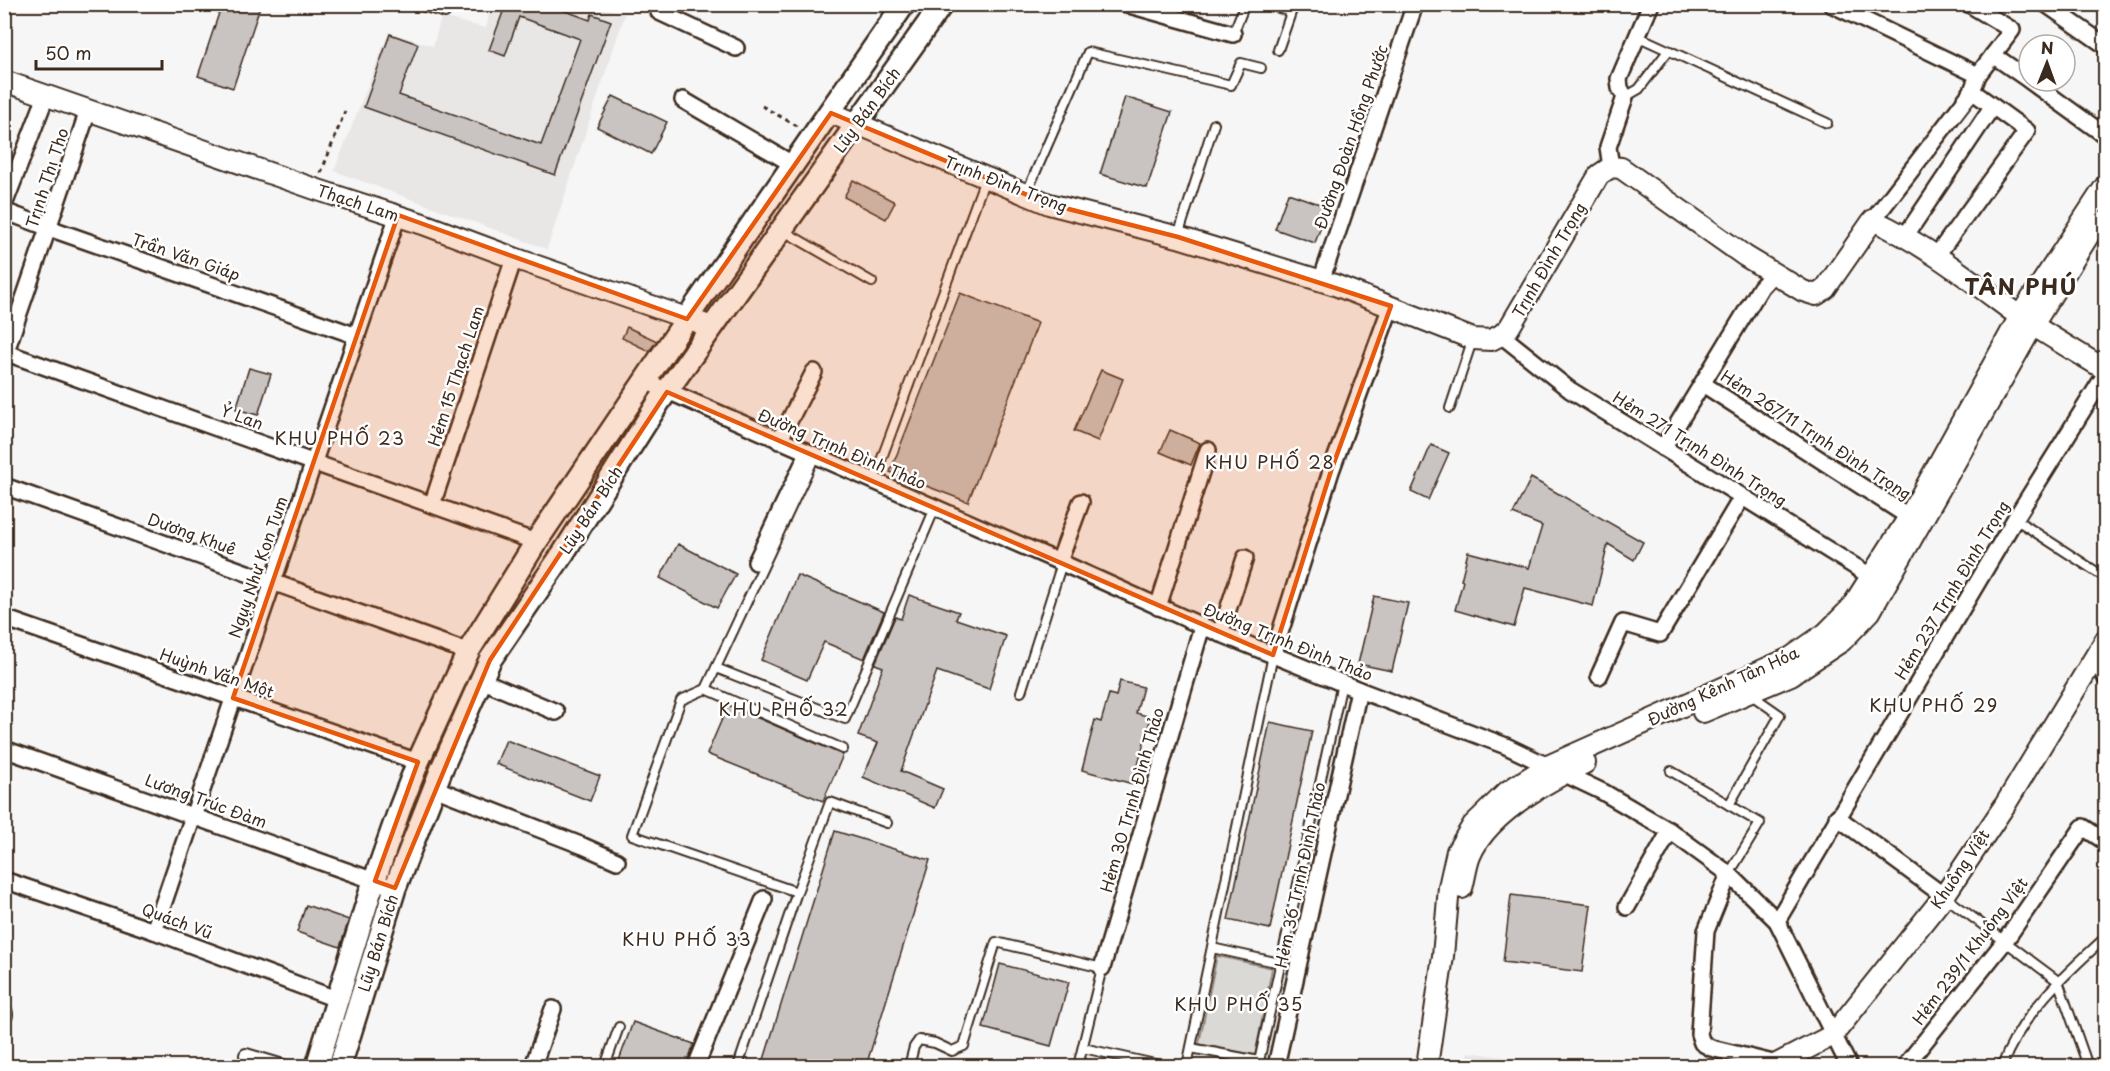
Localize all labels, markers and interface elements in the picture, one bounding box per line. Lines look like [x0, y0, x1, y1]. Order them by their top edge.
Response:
scale bar [36, 33, 162, 71]
north arrow [2017, 33, 2077, 93]
text: N [2041, 35, 2054, 59]
text: 50 m [45, 39, 92, 66]
street label: Đường Đoàn Hồng Phước [1307, 41, 1393, 232]
street label: Lũy Bán Bích [827, 62, 906, 157]
street label: Trịnh Thị Tho [19, 125, 74, 231]
street label: Trịnh Đình Trọng [941, 149, 1071, 218]
street label: Thạch Lam [314, 178, 402, 227]
street label: Trịnh Đình Trọng [1505, 197, 1591, 322]
street label: Trần Văn Giáp [129, 226, 244, 286]
district label: TÂN PHÚ [1964, 269, 2078, 302]
street label: Hẻm 15 Thạch Lam [421, 302, 489, 449]
street label: Hẻm 267/11 Trịnh Đình Trọng [1717, 363, 1917, 505]
street label: Hẻm 271 Trịnh Đình Trọng [1609, 385, 1792, 512]
street label: Ỷ Lan [218, 397, 267, 435]
street label: Đường Trịnh Đình Thảo [754, 402, 930, 494]
district label: KHU PHỐ 23 [275, 424, 405, 451]
district label: KHU PHỐ 28 [1205, 448, 1335, 475]
street label: Lũy Bán Bích [553, 461, 628, 558]
street label: Ngụy Như Kon Tum [222, 493, 293, 641]
street label: Hẻm 237 Trịnh Đình Trọng [1888, 495, 2014, 684]
street label: Dương Khuê [145, 506, 240, 560]
street label: Đường Trịnh Đình Thảo [1200, 596, 1377, 686]
street label: Đường Kênh Tân Hóa [1643, 639, 1803, 731]
street label: Huỳnh Văn Một [157, 641, 278, 703]
district label: KHU PHỐ 29 [1869, 691, 1999, 718]
district label: KHU PHỐ 32 [719, 695, 849, 722]
street label: Hẻm 30 Trịnh Đình Thảo [1093, 704, 1169, 895]
street label: Lương Trúc Đàm [142, 767, 271, 833]
street label: Hẻm 36 Trịnh Đình Thảo [1268, 780, 1330, 970]
street label: Khuông Việt [1924, 823, 1995, 913]
street label: Hẻm 239/1 Khuông Việt [1906, 871, 2033, 1029]
street label: Lũy Bán Bích [351, 891, 403, 994]
street label: Quách Vũ [139, 896, 216, 944]
district label: KHU PHỐ 33 [622, 925, 752, 952]
district label: KHU PHỐ 35 [1174, 990, 1304, 1017]

